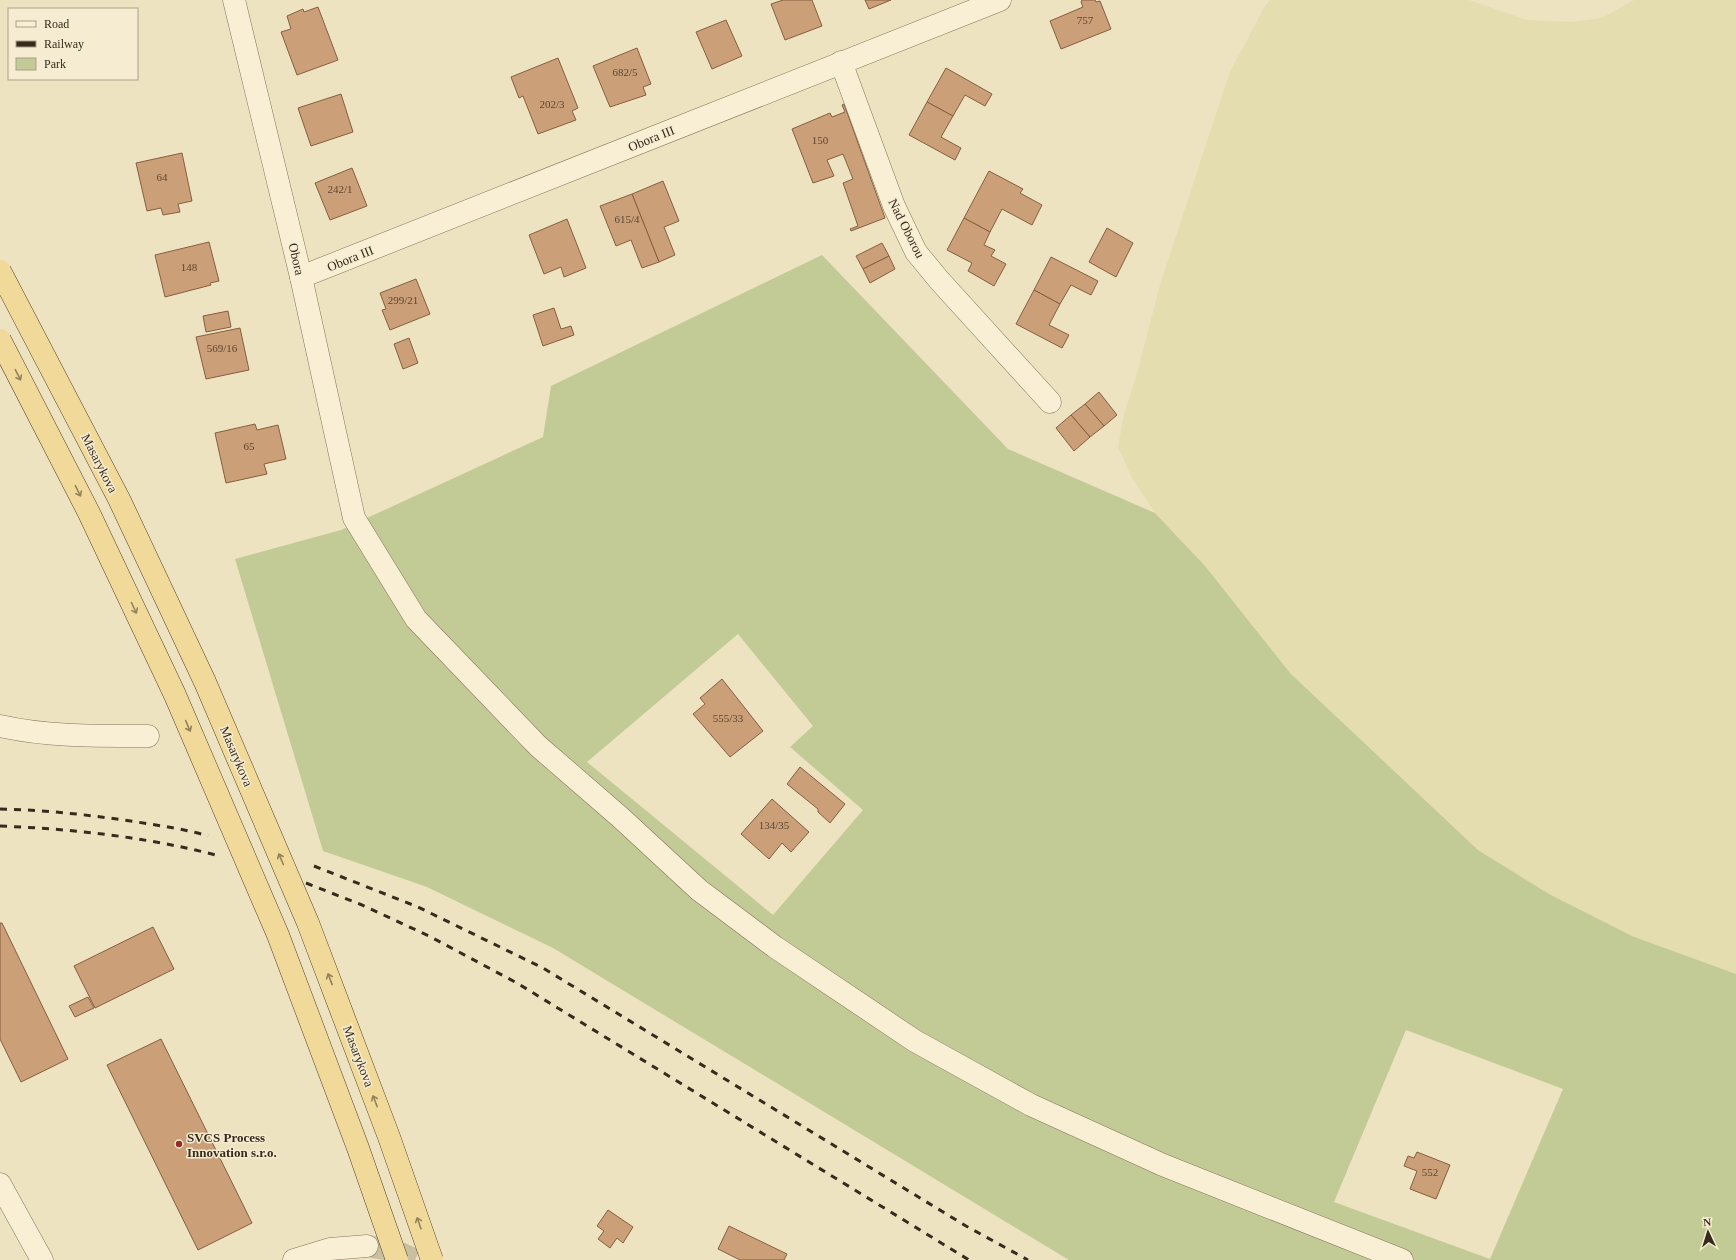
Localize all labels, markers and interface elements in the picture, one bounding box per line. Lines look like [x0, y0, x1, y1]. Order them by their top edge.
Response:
legend [8, 8, 138, 80]
house number: 757 [1077, 14, 1094, 26]
text: Road [44, 17, 69, 31]
text: Railway [44, 37, 84, 51]
text: Park [44, 57, 66, 71]
house number: 682/5 [612, 66, 638, 78]
house number: 202/3 [539, 98, 565, 110]
street label: Obora III [626, 122, 677, 155]
house number: 150 [812, 134, 829, 146]
house number: 64 [157, 171, 168, 183]
house number: 242/1 [327, 183, 353, 195]
street label: Nad Oborou [885, 196, 928, 261]
house number: 615/4 [614, 213, 640, 225]
street label: Obora [286, 242, 308, 277]
street label: Obora III [325, 242, 376, 275]
house number: 148 [181, 261, 198, 273]
house number: 299/21 [388, 294, 418, 306]
house number: 569/16 [207, 342, 238, 354]
one-way arrow [15, 369, 22, 381]
street label: Masarykova [78, 431, 121, 495]
house number: 65 [244, 440, 255, 452]
one-way arrow [74, 484, 82, 496]
one-way arrow [131, 601, 138, 613]
house number: 555/33 [713, 712, 744, 724]
one-way arrow [185, 719, 193, 731]
street label: Masarykova [217, 724, 256, 789]
house number: 134/35 [759, 819, 790, 831]
one-way arrow [277, 853, 284, 865]
one-way arrow [325, 974, 333, 986]
street label: Masarykova [340, 1023, 377, 1089]
one-way arrow [371, 1095, 379, 1107]
place label: SVCS Process Innovation s.r.o. [187, 1130, 277, 1160]
marker: SVCS Process Innovation s.r.o. [174, 1139, 184, 1149]
house number: 552 [1422, 1166, 1438, 1178]
north arrow [1688, 1212, 1728, 1252]
text: N [1703, 1216, 1712, 1228]
one-way arrow [415, 1217, 422, 1230]

